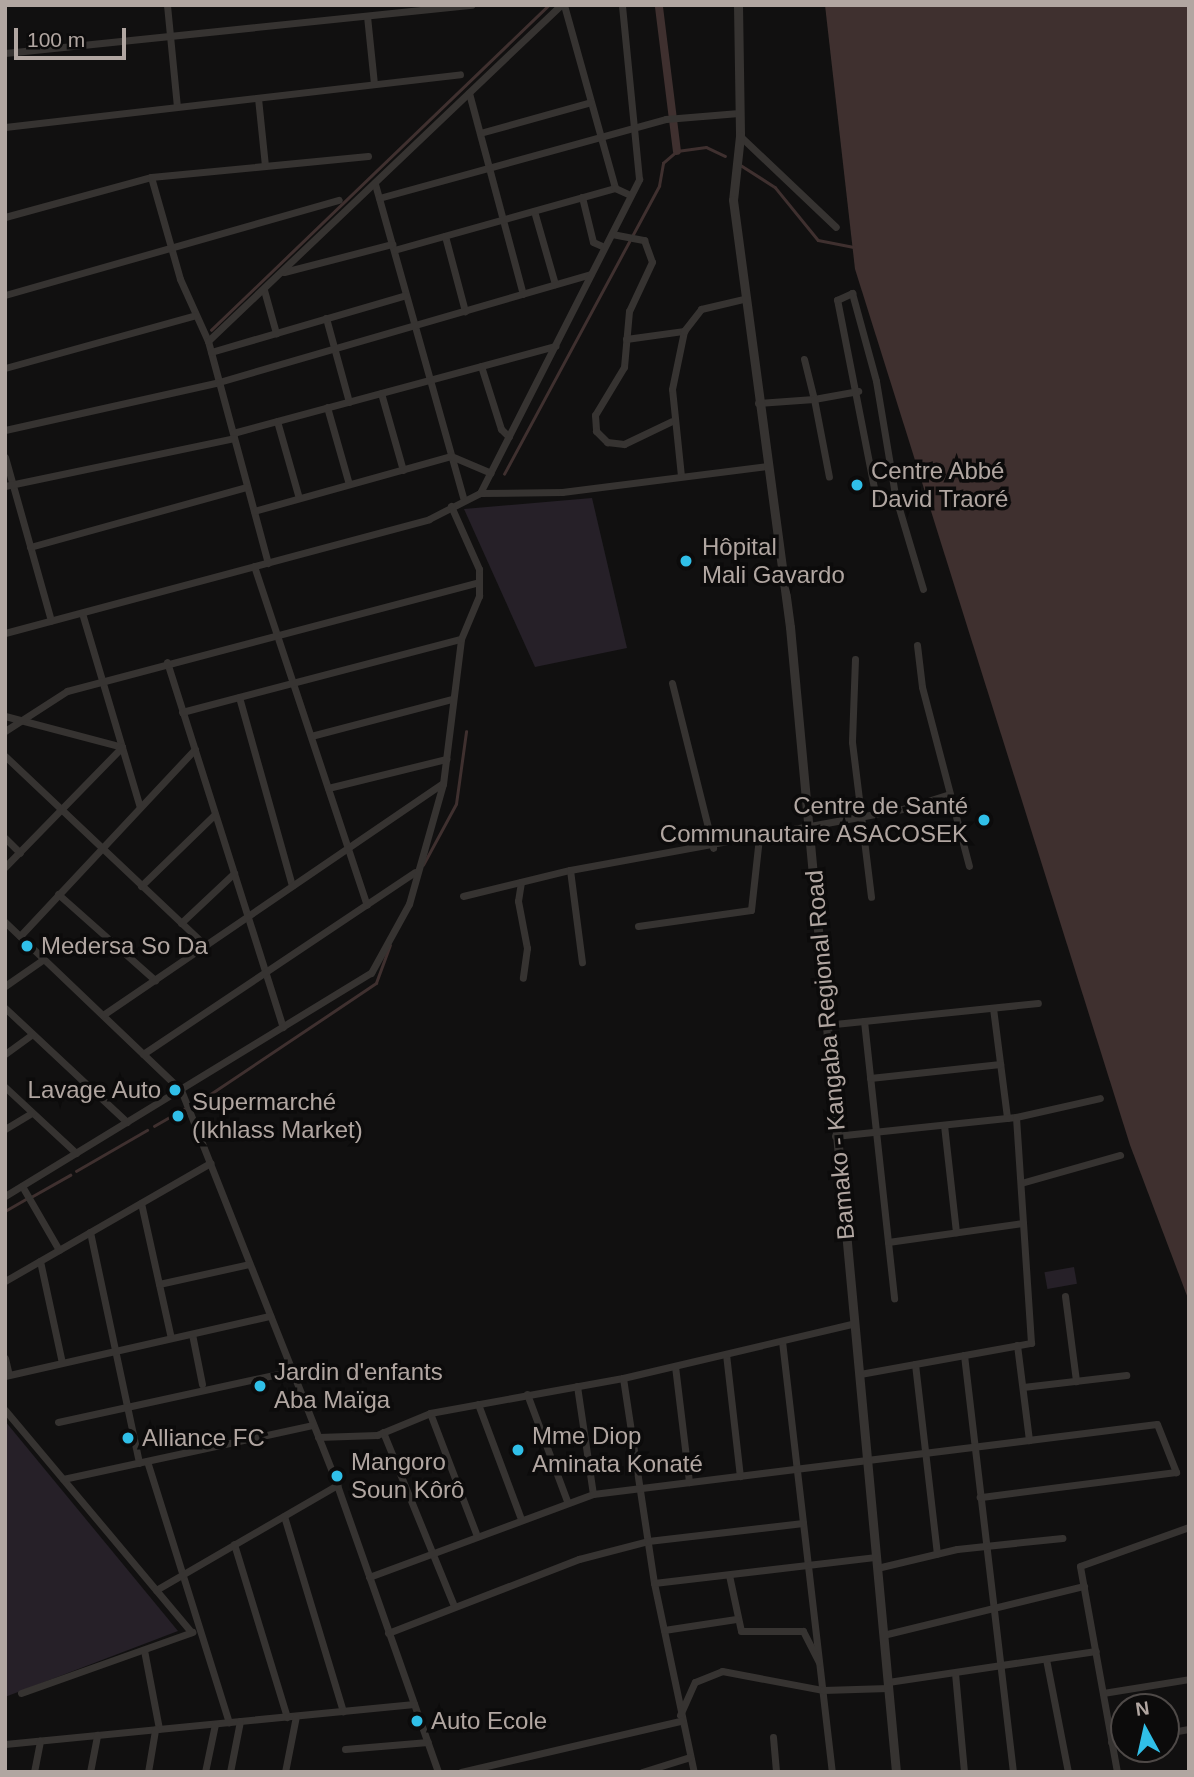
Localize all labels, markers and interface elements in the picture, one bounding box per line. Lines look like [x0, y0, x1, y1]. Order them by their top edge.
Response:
scale bar [18, 14, 130, 58]
text: 100 m [27, 28, 85, 51]
place label: Centre Abbé David Traoré [871, 457, 1009, 513]
marker: Centre Abbé David Traoré [849, 477, 865, 493]
place label: Hôpital Mali Gavardo [702, 533, 845, 589]
marker: Hôpital Mali Gavardo [676, 551, 696, 571]
place label: Centre de Santé Communautaire ASACOSEK [659, 792, 968, 848]
marker: Centre de Santé Communautaire ASACOSEK [974, 810, 994, 830]
street label: Bamako - Kangaba Regional Road [799, 869, 861, 1241]
place label: Medersa So Da [41, 932, 208, 960]
marker: Medersa So Da [19, 938, 35, 954]
place label: Lavage Auto [26, 1076, 161, 1104]
marker: Lavage Auto [167, 1082, 183, 1098]
place label: Supermarché (Ikhlass Market) [192, 1088, 363, 1144]
marker: Supermarché (Ikhlass Market) [170, 1108, 186, 1124]
place label: Jardin d'enfants Aba Maïga [274, 1358, 443, 1414]
marker: Jardin d'enfants Aba Maïga [252, 1378, 268, 1394]
place label: Mme Diop Aminata Konaté [532, 1422, 703, 1478]
place label: Alliance FC [142, 1424, 265, 1452]
marker: Alliance FC [120, 1430, 136, 1446]
marker: Mme Diop Aminata Konaté [510, 1442, 526, 1458]
place label: Mangoro Soun Kôrô [351, 1448, 464, 1504]
marker: Mangoro Soun Kôrô [329, 1468, 345, 1484]
north arrow [1110, 1693, 1180, 1763]
text: N [1134, 1697, 1151, 1720]
place label: Auto Ecole [431, 1707, 547, 1735]
marker: Auto Ecole [409, 1713, 425, 1729]

